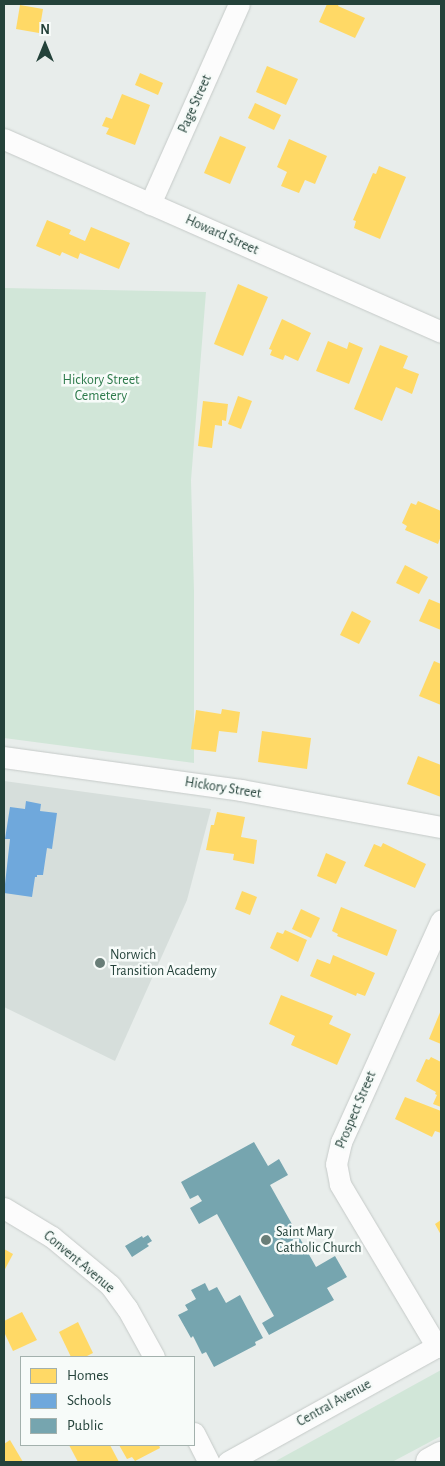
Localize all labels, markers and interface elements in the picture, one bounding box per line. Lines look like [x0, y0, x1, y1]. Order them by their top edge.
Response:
north arrow [20, 20, 70, 70]
text: N [40, 23, 50, 37]
street label: Page Street [175, 72, 215, 136]
street label: Howard Street [183, 211, 261, 259]
park label: Hickory Street Cemetery [62, 372, 140, 404]
street label: Hickory Street [184, 774, 262, 802]
place label: Norwich Transition Academy [110, 947, 217, 980]
marker: Norwich Transition Academy [94, 957, 106, 969]
street label: Prospect Street [332, 1069, 380, 1151]
place label: Saint Mary Catholic Church [276, 1224, 362, 1256]
street label: Convent Avenue [40, 1227, 118, 1297]
marker: Saint Mary Catholic Church [260, 1234, 272, 1246]
legend [20, 1356, 195, 1446]
text: Homes [67, 1368, 109, 1383]
street label: Central Avenue [294, 1376, 374, 1430]
text: Schools [67, 1393, 111, 1408]
text: Public [67, 1418, 103, 1433]

